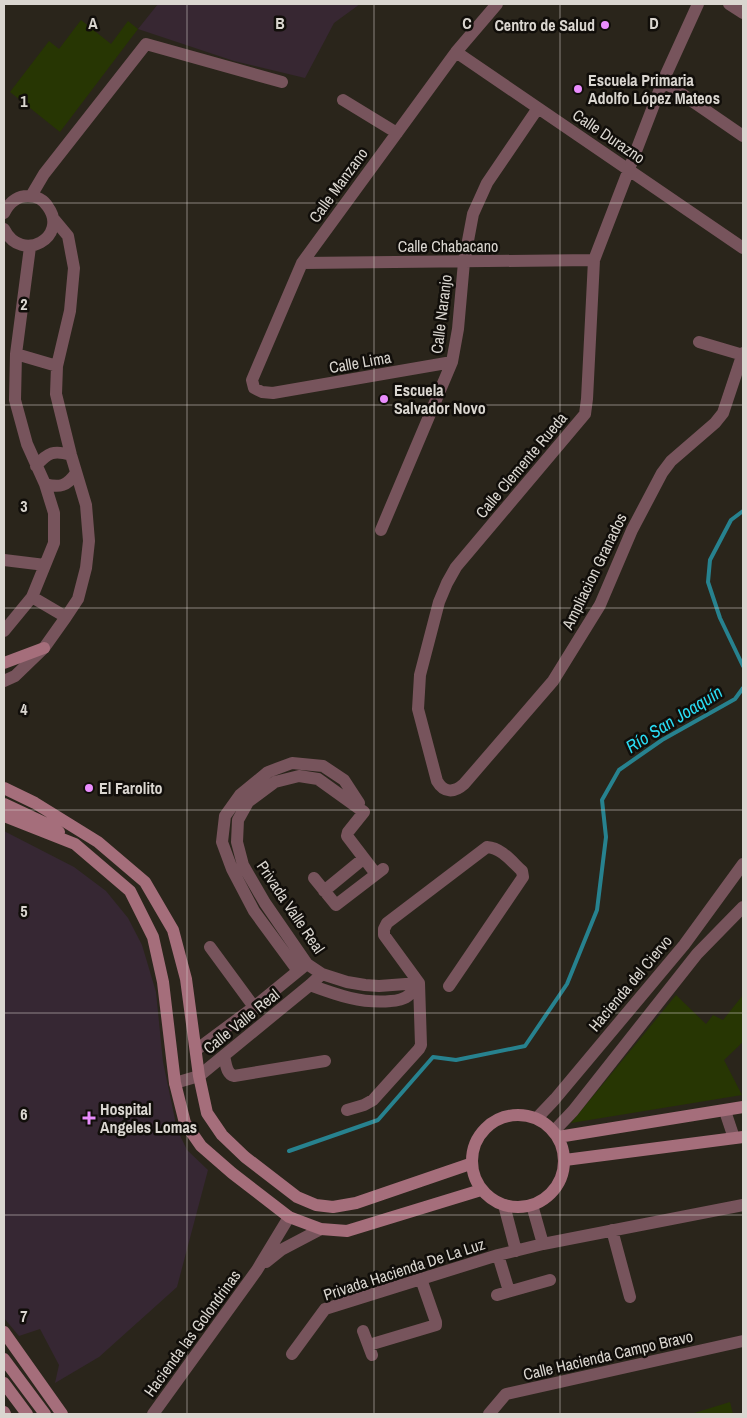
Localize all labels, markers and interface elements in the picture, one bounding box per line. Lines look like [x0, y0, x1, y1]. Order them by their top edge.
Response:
text: A [88, 12, 98, 34]
text: B [275, 12, 285, 34]
text: C [462, 12, 472, 34]
text: D [649, 12, 659, 34]
place label: Centro de Salud [494, 14, 595, 36]
marker: Centro de Salud [599, 19, 611, 31]
place label: Escuela Primaria Adolfo López Mateos [588, 69, 720, 109]
marker: Escuela Primaria Adolfo López Mateos [572, 83, 584, 95]
text: 1 [20, 90, 28, 112]
street label: Calle Durazno [568, 104, 650, 168]
street label: Calle Manzano [303, 143, 373, 227]
street label: Calle Chabacano [398, 235, 498, 257]
street label: Calle Naranjo [425, 273, 457, 355]
text: 2 [20, 293, 28, 315]
street label: Calle Lima [327, 346, 393, 378]
place label: Escuela Salvador Novo [394, 379, 486, 419]
marker: Escuela Salvador Novo [378, 393, 390, 405]
street label: Calle Clemente Rueda [470, 407, 572, 523]
text: 3 [20, 495, 28, 517]
street label: Ampliacion Granados [556, 509, 632, 634]
water label: Río San Joaquín [621, 679, 727, 759]
text: 4 [20, 698, 28, 720]
place label: El Farolito [99, 777, 163, 799]
marker: El Farolito [83, 782, 95, 794]
street label: Privada Valle Real [252, 856, 330, 958]
text: 5 [20, 900, 28, 922]
street label: Hacienda del Ciervo [583, 930, 677, 1036]
street label: Calle Valle Real [198, 983, 284, 1059]
place label: Hospital Angeles Lomas [100, 1098, 197, 1138]
text: 6 [20, 1103, 28, 1125]
marker: Hospital Angeles Lomas [82, 1111, 96, 1125]
street label: Privada Hacienda De La Luz [320, 1232, 488, 1305]
street label: Hacienda las Golondrinas [139, 1265, 245, 1401]
text: 7 [20, 1305, 28, 1327]
street label: Calle Hacienda Campo Bravo [521, 1325, 695, 1385]

